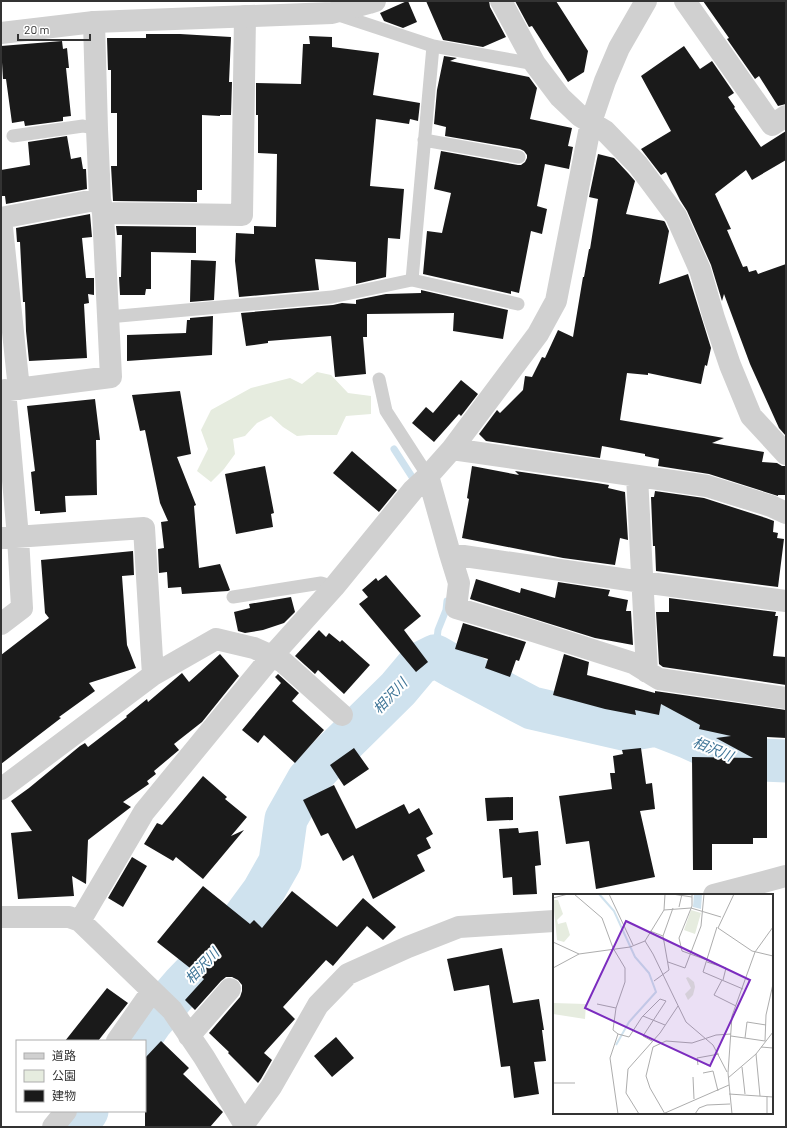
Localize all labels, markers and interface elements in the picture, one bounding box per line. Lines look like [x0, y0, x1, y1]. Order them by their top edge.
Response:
scale bar [18, 16, 90, 42]
text: 20 m [24, 22, 50, 36]
water label: 相沢川 [369, 673, 412, 717]
water label: 相沢川 [691, 733, 738, 765]
inset map [553, 894, 773, 1114]
water label: 相沢川 [181, 943, 224, 987]
legend [16, 1040, 146, 1112]
text: 道路 [52, 1048, 76, 1062]
text: 公園 [52, 1068, 76, 1082]
text: 建物 [52, 1088, 76, 1102]

